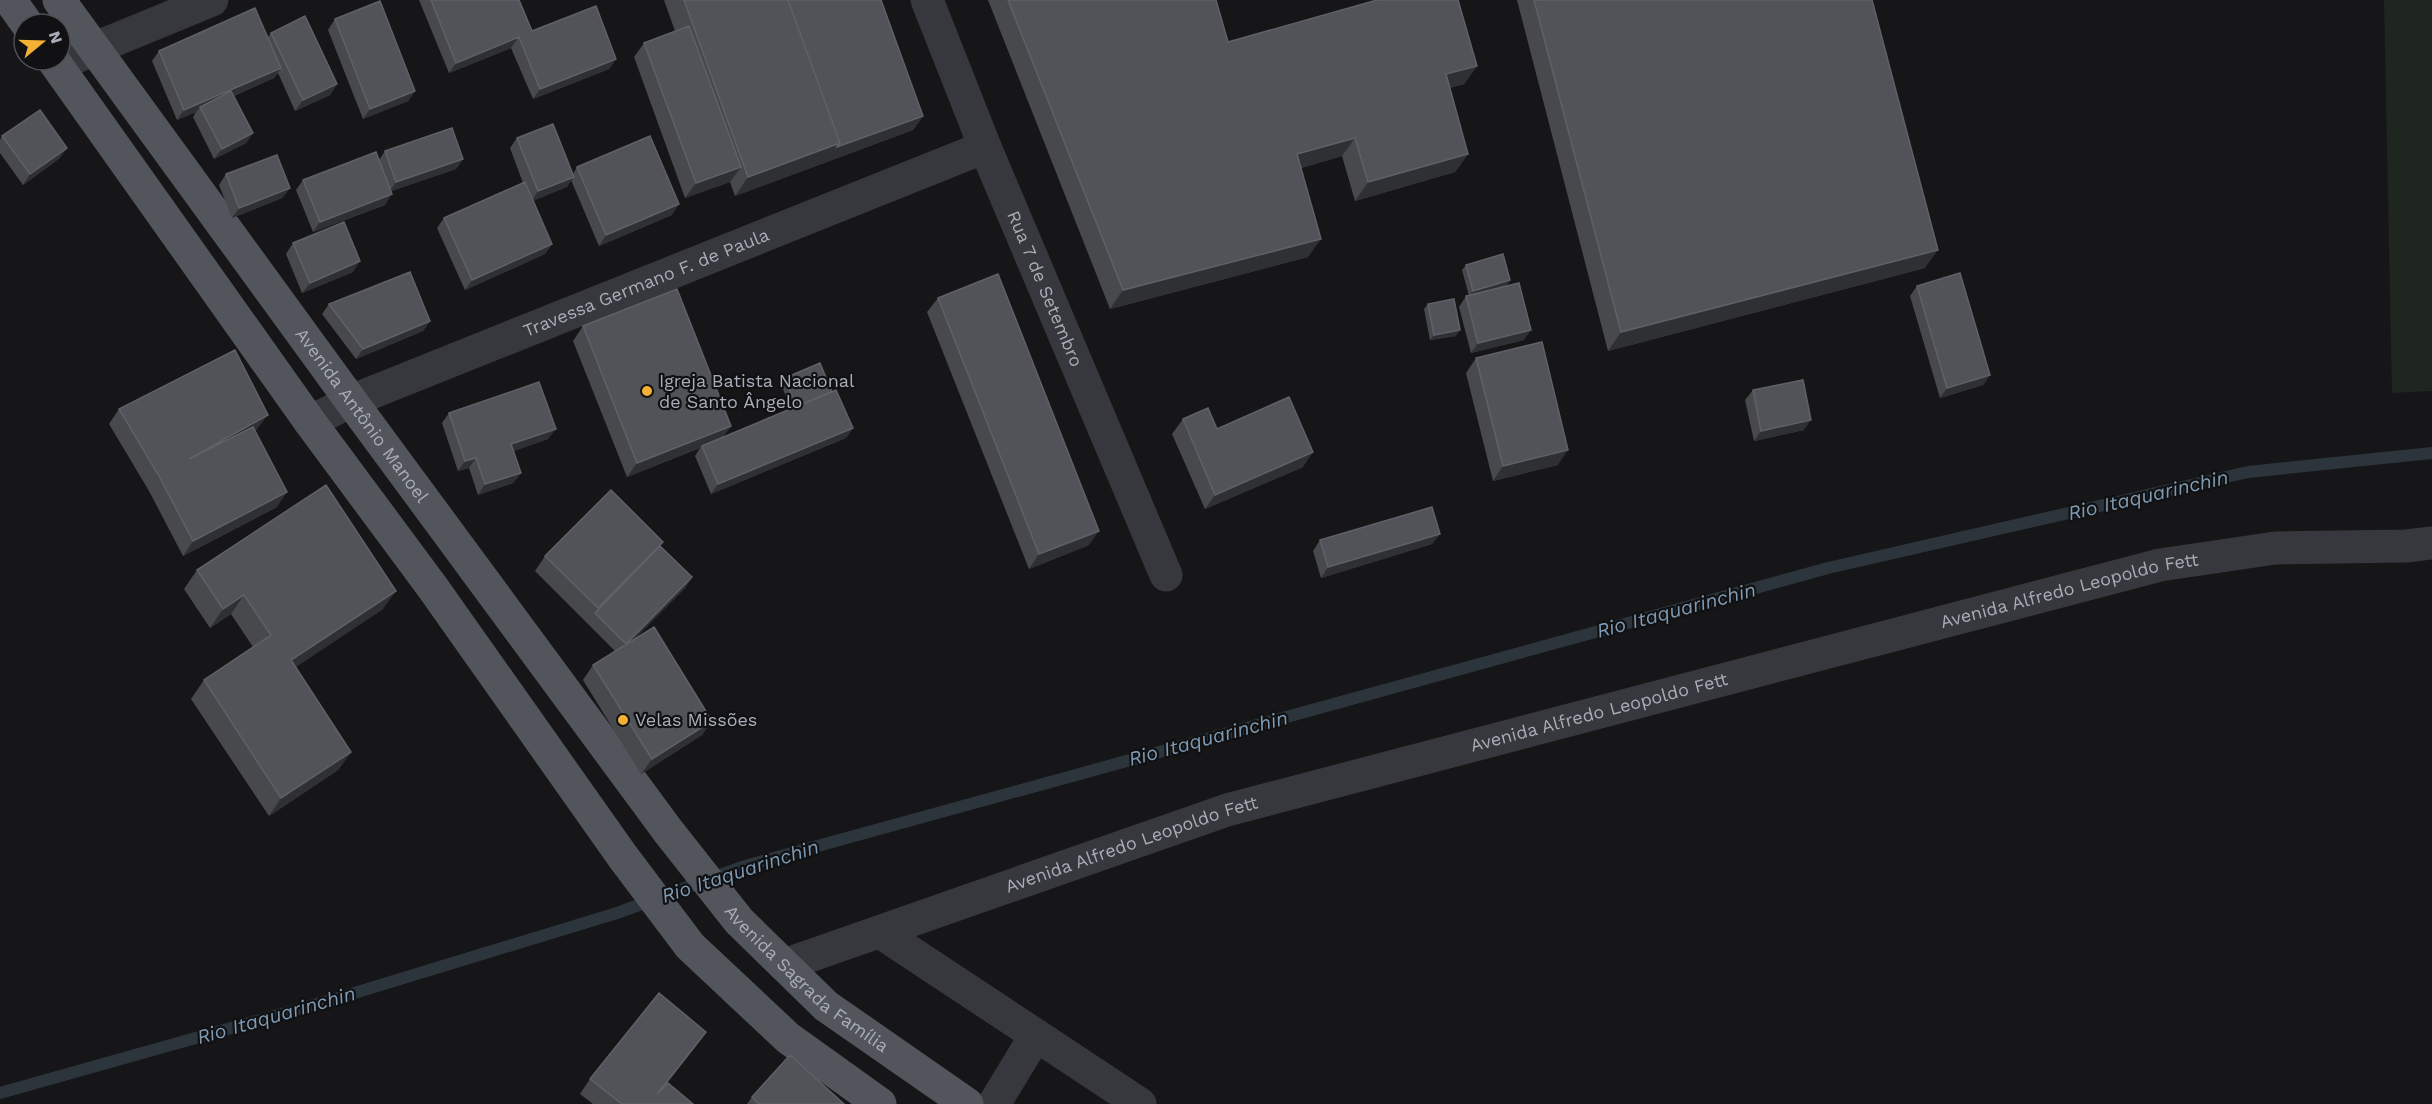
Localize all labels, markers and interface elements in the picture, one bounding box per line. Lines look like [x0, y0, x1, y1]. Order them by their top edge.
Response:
north arrow [12, 12, 72, 72]
text: N [45, 29, 67, 46]
street label: Rua 7 de Setembro [1003, 207, 1088, 370]
street label: Travessa Germano F. de Paula [520, 224, 772, 341]
street label: Avenida Antônio Manoel [291, 324, 433, 507]
place label: Igreja Batista Nacional de Santo Ângelo [659, 370, 855, 412]
marker: Igreja Batista Nacional de Santo Ângelo [640, 384, 654, 398]
water label: Rio Itaquarinchin [2065, 465, 2231, 525]
street label: Avenida Alfredo Leopoldo Fett [1938, 548, 2200, 632]
water label: Rio Itaquarinchin [1594, 577, 1758, 643]
street label: Avenida Alfredo Leopoldo Fett [1468, 668, 1730, 756]
water label: Rio Itaquarinchin [1126, 705, 1290, 771]
place label: Velas Missões [635, 709, 757, 730]
marker: Velas Missões [616, 713, 630, 727]
street label: Avenida Alfredo Leopoldo Fett [1002, 791, 1260, 897]
water label: Rio Itaquarinchin [658, 834, 822, 908]
street label: Avenida Sagrada Família [720, 901, 893, 1056]
water label: Rio Itaquarinchin [194, 981, 358, 1049]

